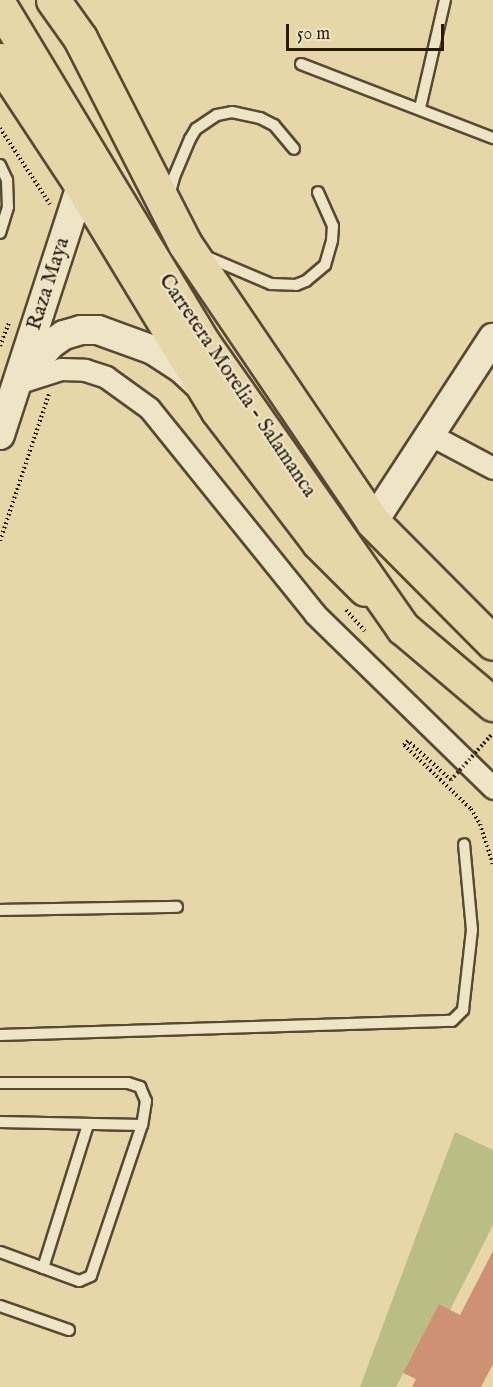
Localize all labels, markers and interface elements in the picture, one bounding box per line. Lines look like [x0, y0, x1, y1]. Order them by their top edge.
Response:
scale bar [289, 12, 446, 50]
text: 50 m [297, 23, 330, 46]
street label: Raza Maya [22, 234, 76, 334]
street label: Carretera Morelia - Salamanca [153, 269, 321, 503]

